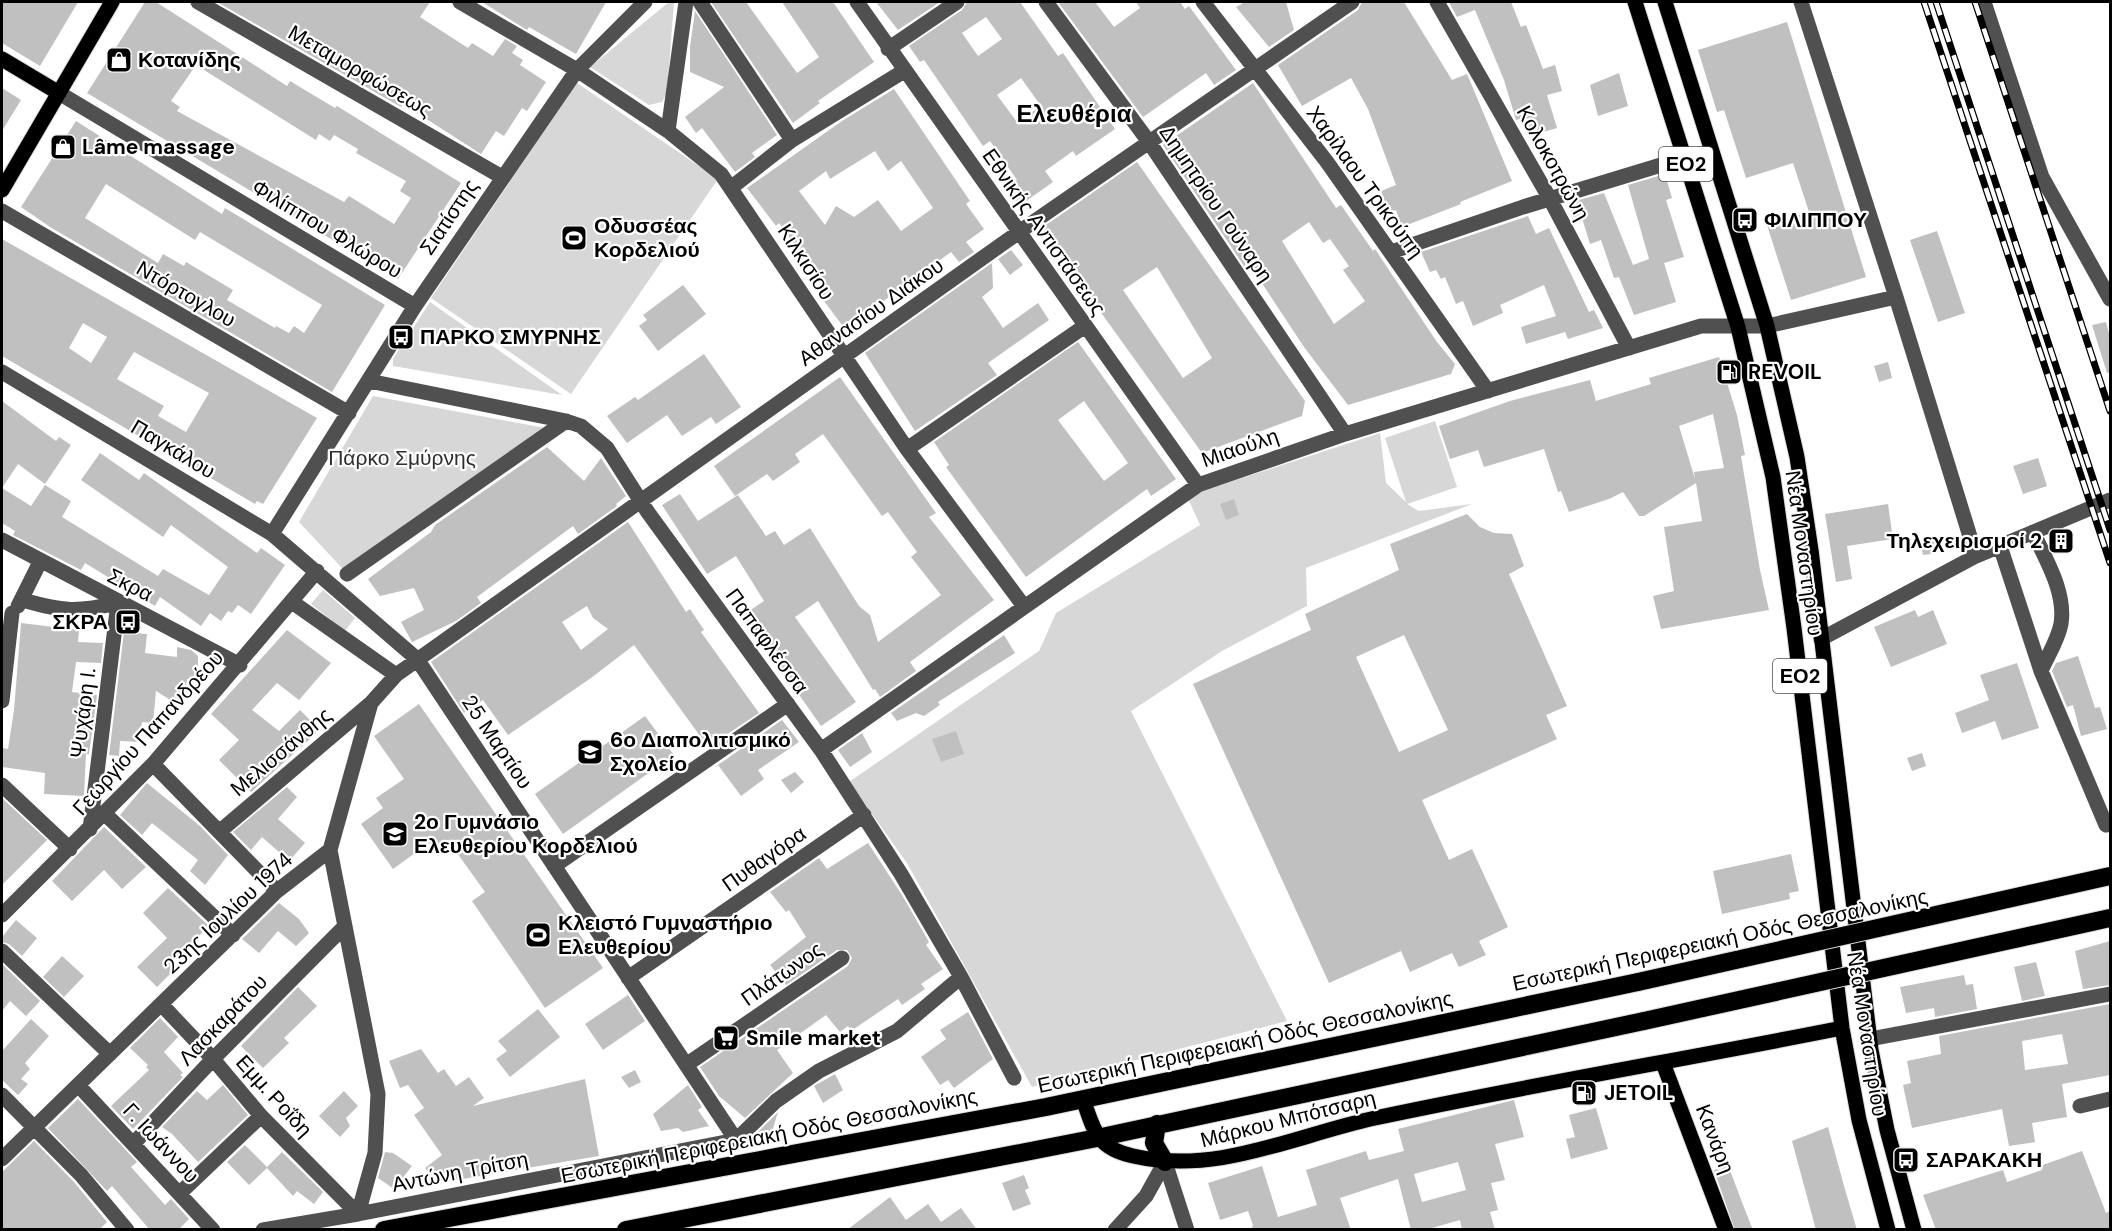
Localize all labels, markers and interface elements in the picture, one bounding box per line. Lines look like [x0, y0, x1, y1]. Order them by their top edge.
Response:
street label: Μεταμορφώσεως [283, 18, 437, 124]
shop icon: Κοτανίδης [104, 45, 134, 75]
place label: Κοτανίδης [138, 46, 241, 74]
district label: Ελευθέρια [1017, 98, 1132, 129]
street label: Χαρίλαου Τρικούπη [1300, 100, 1430, 264]
street label: Κολοκοτρώνη [1510, 101, 1596, 225]
street label: Δημητρίου Γούναρη [1153, 120, 1279, 288]
shop icon: Lâme massage [48, 132, 78, 162]
place label: Lâme massage [82, 133, 235, 161]
street label: Εθνικής Αντιστάσεως [976, 143, 1112, 321]
road number: ΕΟ2 [1659, 147, 1713, 181]
street label: Φιλίππου Φλώρου [247, 173, 407, 285]
street label: Σιατίστης [413, 174, 485, 260]
bus stop icon: ΦΙΛΙΠΠΟΥ [1730, 205, 1760, 235]
place label: ΦΙΛΙΠΠΟΥ [1764, 206, 1867, 234]
place label: Οδυσσέας Κορδελιού [594, 212, 700, 264]
street label: Κιλκισίου [771, 219, 841, 305]
sports icon: Οδυσσέας Κορδελιού [559, 223, 589, 253]
street label: Αθανασίου Διάκου [793, 251, 949, 373]
street label: Ντόρτογλου [131, 254, 241, 334]
bus stop icon: ΠΑΡΚΟ ΣΜΥΡΝΗΣ [386, 322, 416, 352]
place label: ΠΑΡΚΟ ΣΜΥΡΝΗΣ [420, 323, 601, 351]
fuel station icon: REVOIL [1714, 357, 1744, 387]
place label: REVOIL [1748, 358, 1822, 386]
street label: Παγκάλου [126, 413, 220, 485]
street label: Μιαούλη [1198, 422, 1282, 474]
park label: Πάρκο Σμύρνης [328, 444, 476, 472]
street label: Νέα Μοναστηρίου [1779, 468, 1829, 638]
building icon: Τηλεχειρισμοί 2 [2046, 526, 2076, 556]
place label: Τηλεχειρισμοί 2 [1887, 527, 2042, 555]
street label: Σκρα [102, 562, 158, 608]
street label: Παπαφλέσσα [719, 583, 815, 699]
bus stop icon: ΣΚΡΑ [113, 607, 143, 637]
place label: ΣΚΡΑ [53, 608, 108, 636]
street label: Γεωργίου Παπανδρέου [66, 645, 230, 821]
road number: ΕΟ2 [1773, 659, 1827, 693]
street label: Ψυχάρη Ι. [64, 666, 102, 760]
street label: 25 Μαρτίου [455, 689, 539, 795]
street label: Μελισσάνθης [224, 701, 338, 803]
place label: 6ο Διαπολιτισμικό Σχολείο [610, 726, 791, 778]
school or university icon: 6ο Διαπολιτισμικό Σχολείο [575, 737, 605, 767]
place label: 2ο Γυμνάσιο Ελευθερίου Κορδελιού [414, 808, 638, 860]
school or university icon: 2ο Γυμνάσιο Ελευθερίου Κορδελιού [380, 819, 410, 849]
street label: Πυθαγόρα [716, 820, 812, 898]
street label: 23ης Ιουλίου 1974 [157, 846, 299, 980]
street label: Εσωτερική Περιφερειακή Οδός Θεσσαλονίκης [1510, 882, 1930, 998]
place label: Κλειστό Γυμναστήριο Ελευθερίου [558, 909, 773, 961]
sports icon: Κλειστό Γυμναστήριο Ελευθερίου [523, 920, 553, 950]
street label: Πλάτωνος [735, 936, 829, 1012]
street label: Νέα Μοναστηρίου [1840, 949, 1894, 1119]
street label: Λασκαράτου [172, 968, 274, 1072]
street label: Εσωτερική Περιφερειακή Οδός Θεσσαλονίκης [1035, 984, 1455, 1100]
supermarket icon: Smile market [711, 1023, 741, 1053]
place label: Smile market [746, 1024, 881, 1052]
street label: Εμμ. Ροΐδη [230, 1049, 318, 1143]
fuel station icon: JETOIL [1569, 1078, 1599, 1108]
place label: JETOIL [1604, 1079, 1674, 1107]
street label: Εσωτερική Περιφερειακή Οδός Θεσσαλονίκης [558, 1082, 980, 1190]
street label: Μάρκου Μπότσαρη [1197, 1084, 1379, 1154]
street label: Γ. Ιωάννου [117, 1097, 205, 1189]
street label: Κανάρη [1689, 1100, 1741, 1178]
street label: Αντώνη Τρίτση [389, 1145, 531, 1199]
bus stop icon: ΣΑΡΑΚΑΚΗ [1891, 1145, 1921, 1175]
place label: ΣΑΡΑΚΑΚΗ [1926, 1146, 2042, 1174]

